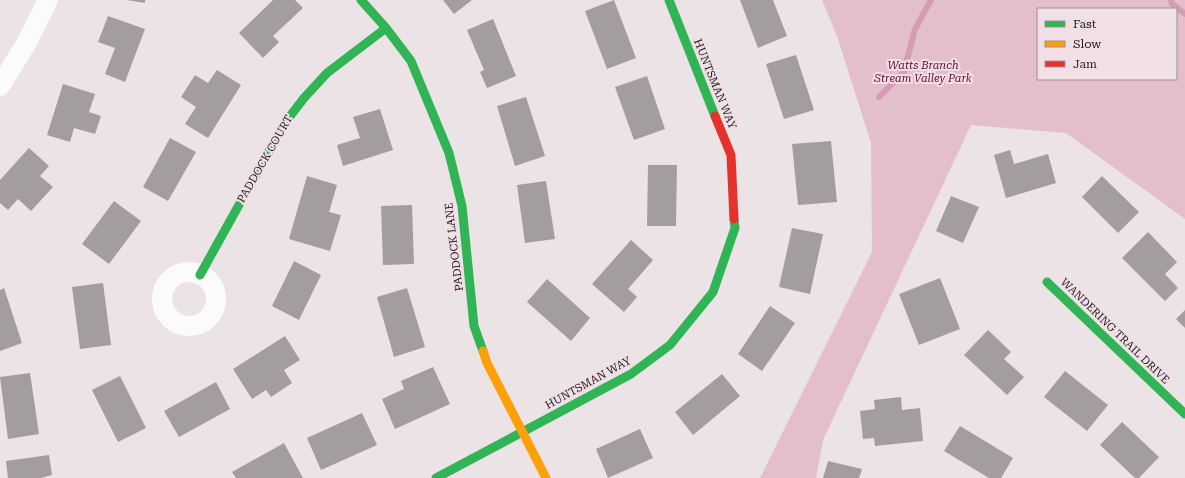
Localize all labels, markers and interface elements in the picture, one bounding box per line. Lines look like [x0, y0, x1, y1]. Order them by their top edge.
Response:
legend [1037, 8, 1177, 80]
text: Fast [1073, 17, 1097, 31]
street label: HUNTSMAN WAY [691, 37, 739, 131]
text: Slow [1073, 37, 1101, 51]
text: Jam [1073, 57, 1097, 71]
park label: Watts Branch Stream Valley Park [873, 59, 972, 85]
street label: PADDOCK COURT [235, 113, 295, 205]
street label: PADDOCK LANE [442, 202, 466, 292]
street label: WANDERING TRAIL DRIVE [1058, 276, 1172, 386]
street label: HUNTSMAN WAY [543, 354, 634, 412]

